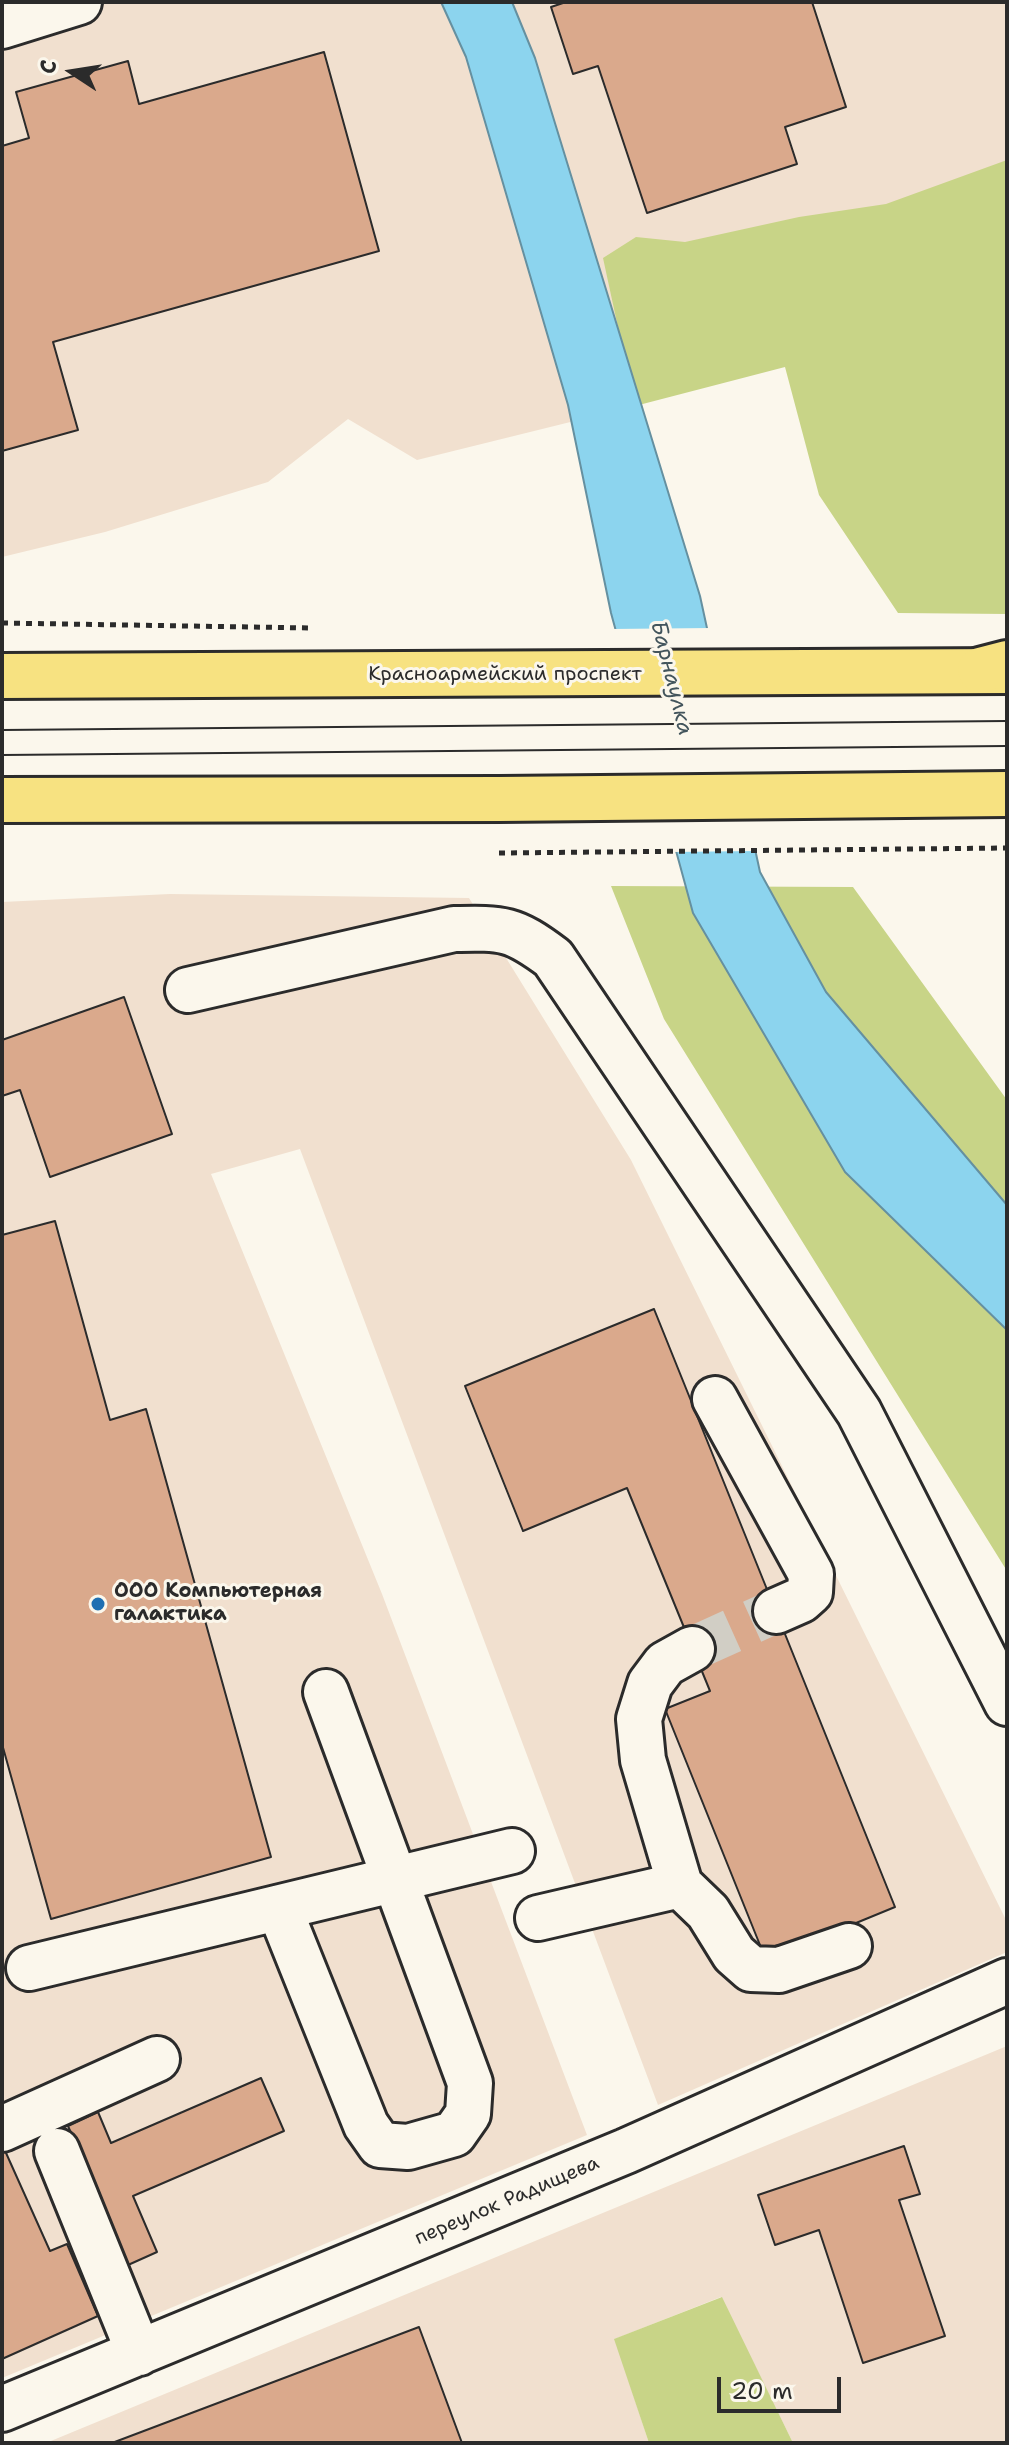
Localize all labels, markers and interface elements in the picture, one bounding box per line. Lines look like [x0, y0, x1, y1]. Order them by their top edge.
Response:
north arrow [32, 32, 112, 112]
text: С [32, 57, 64, 77]
water label: Барнаулка [644, 618, 698, 738]
street label: Красноармейский проспект [368, 663, 642, 687]
place label: ООО Компьютерная галактика [114, 1580, 322, 1627]
marker: ООО Компьютерная галактика [89, 1595, 107, 1613]
street label: переулок Радищева [411, 2151, 603, 2251]
scale bar [721, 2361, 845, 2411]
text: 20 m [731, 2375, 793, 2407]

